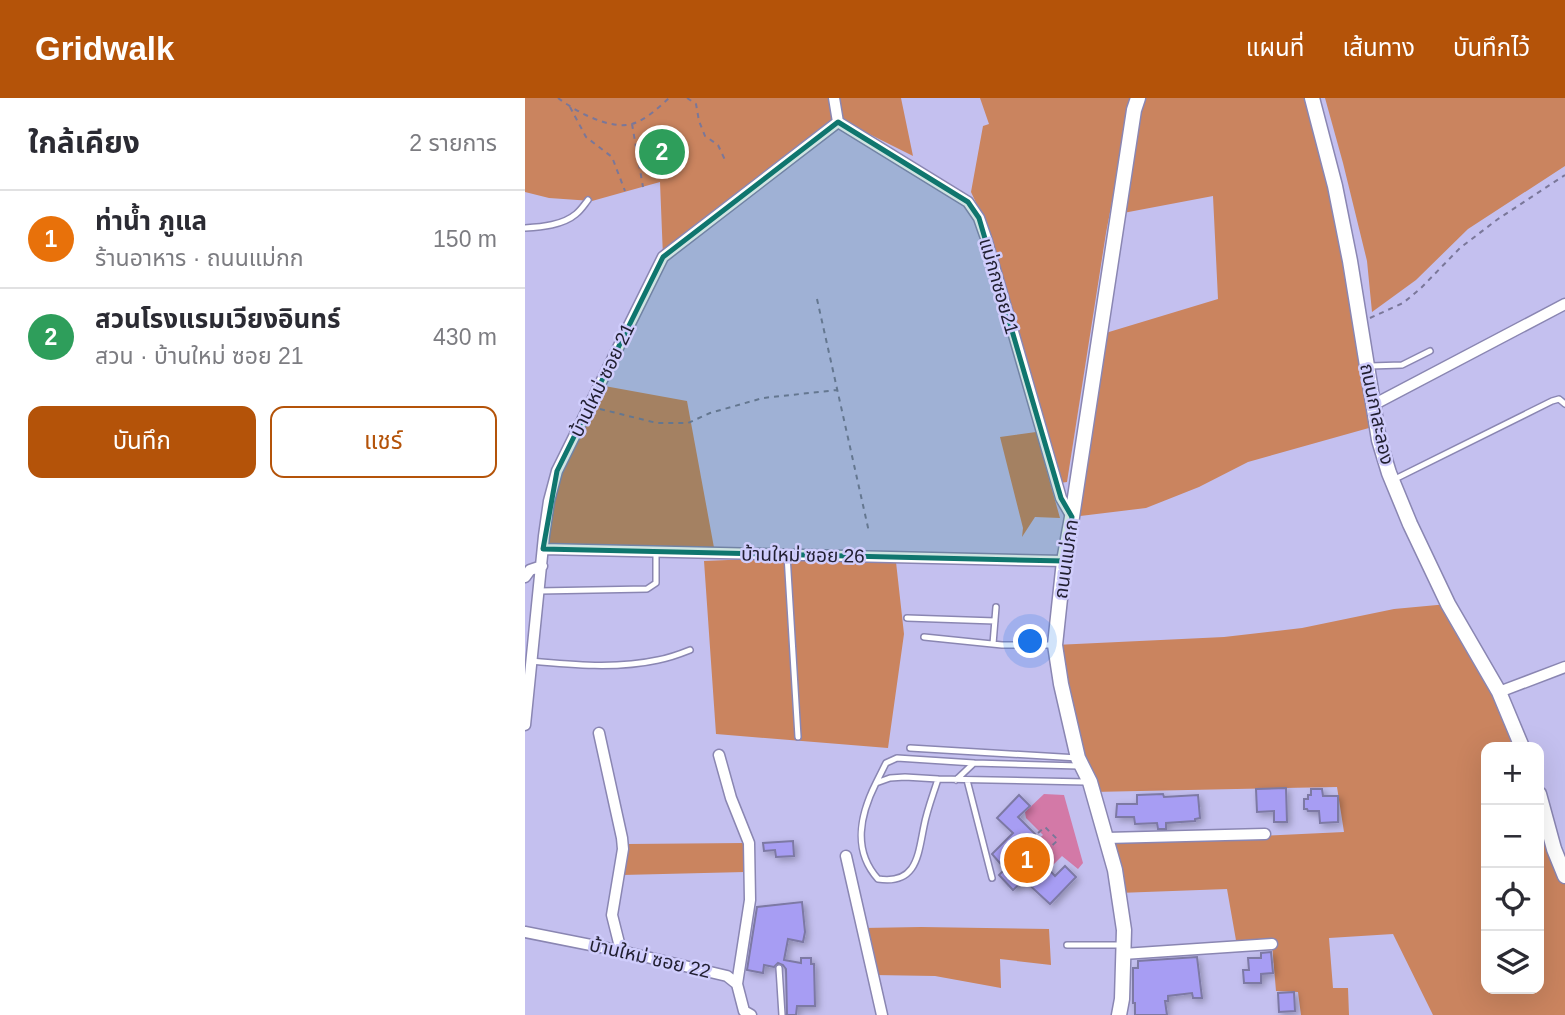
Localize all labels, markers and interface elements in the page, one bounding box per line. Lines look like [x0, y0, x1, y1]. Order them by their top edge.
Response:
text: Gridwalk [35, 30, 174, 67]
text: แผนที่ [1246, 34, 1304, 61]
text: เส้นทาง [1342, 34, 1415, 61]
text: บันทึกไว้ [1453, 34, 1530, 61]
text: ใกล้เคียง [28, 126, 140, 159]
pin: 2 [639, 126, 685, 178]
text: 2 รายการ [409, 130, 497, 156]
text: ท่าน้ำ ภูแล [95, 206, 207, 236]
text: 1 [45, 226, 57, 252]
text: 150 m [433, 226, 497, 252]
street label: แม่กกซอย21 [975, 235, 1024, 337]
text: ร้านอาหาร · ถนนแม่กก [95, 245, 304, 271]
text: สวนโรงแรมเวียงอินทร์ [95, 304, 341, 334]
street label: บ้านใหม่ ซอย 21 [565, 319, 639, 440]
text: 2 [45, 324, 57, 350]
text: 430 m [433, 324, 497, 350]
text: สวน · บ้านใหม่ ซอย 21 [95, 343, 304, 369]
street label: ถนนกาสะลอง [1356, 361, 1398, 467]
button: บันทึก [28, 406, 256, 478]
button: แชร์ [270, 406, 497, 478]
street label: ถนนแม่กก [1049, 518, 1082, 600]
street label: บ้านใหม่ ซอย 26 [741, 542, 865, 567]
your location [1013, 624, 1047, 658]
map controls [1481, 742, 1544, 994]
button: + [1481, 742, 1544, 805]
button: − [1481, 805, 1544, 868]
pin: 1 [1004, 834, 1050, 886]
button: locate [1481, 868, 1544, 931]
button: layers [1481, 931, 1544, 994]
street label: บ้านใหม่ ซอย 22 [587, 933, 713, 982]

